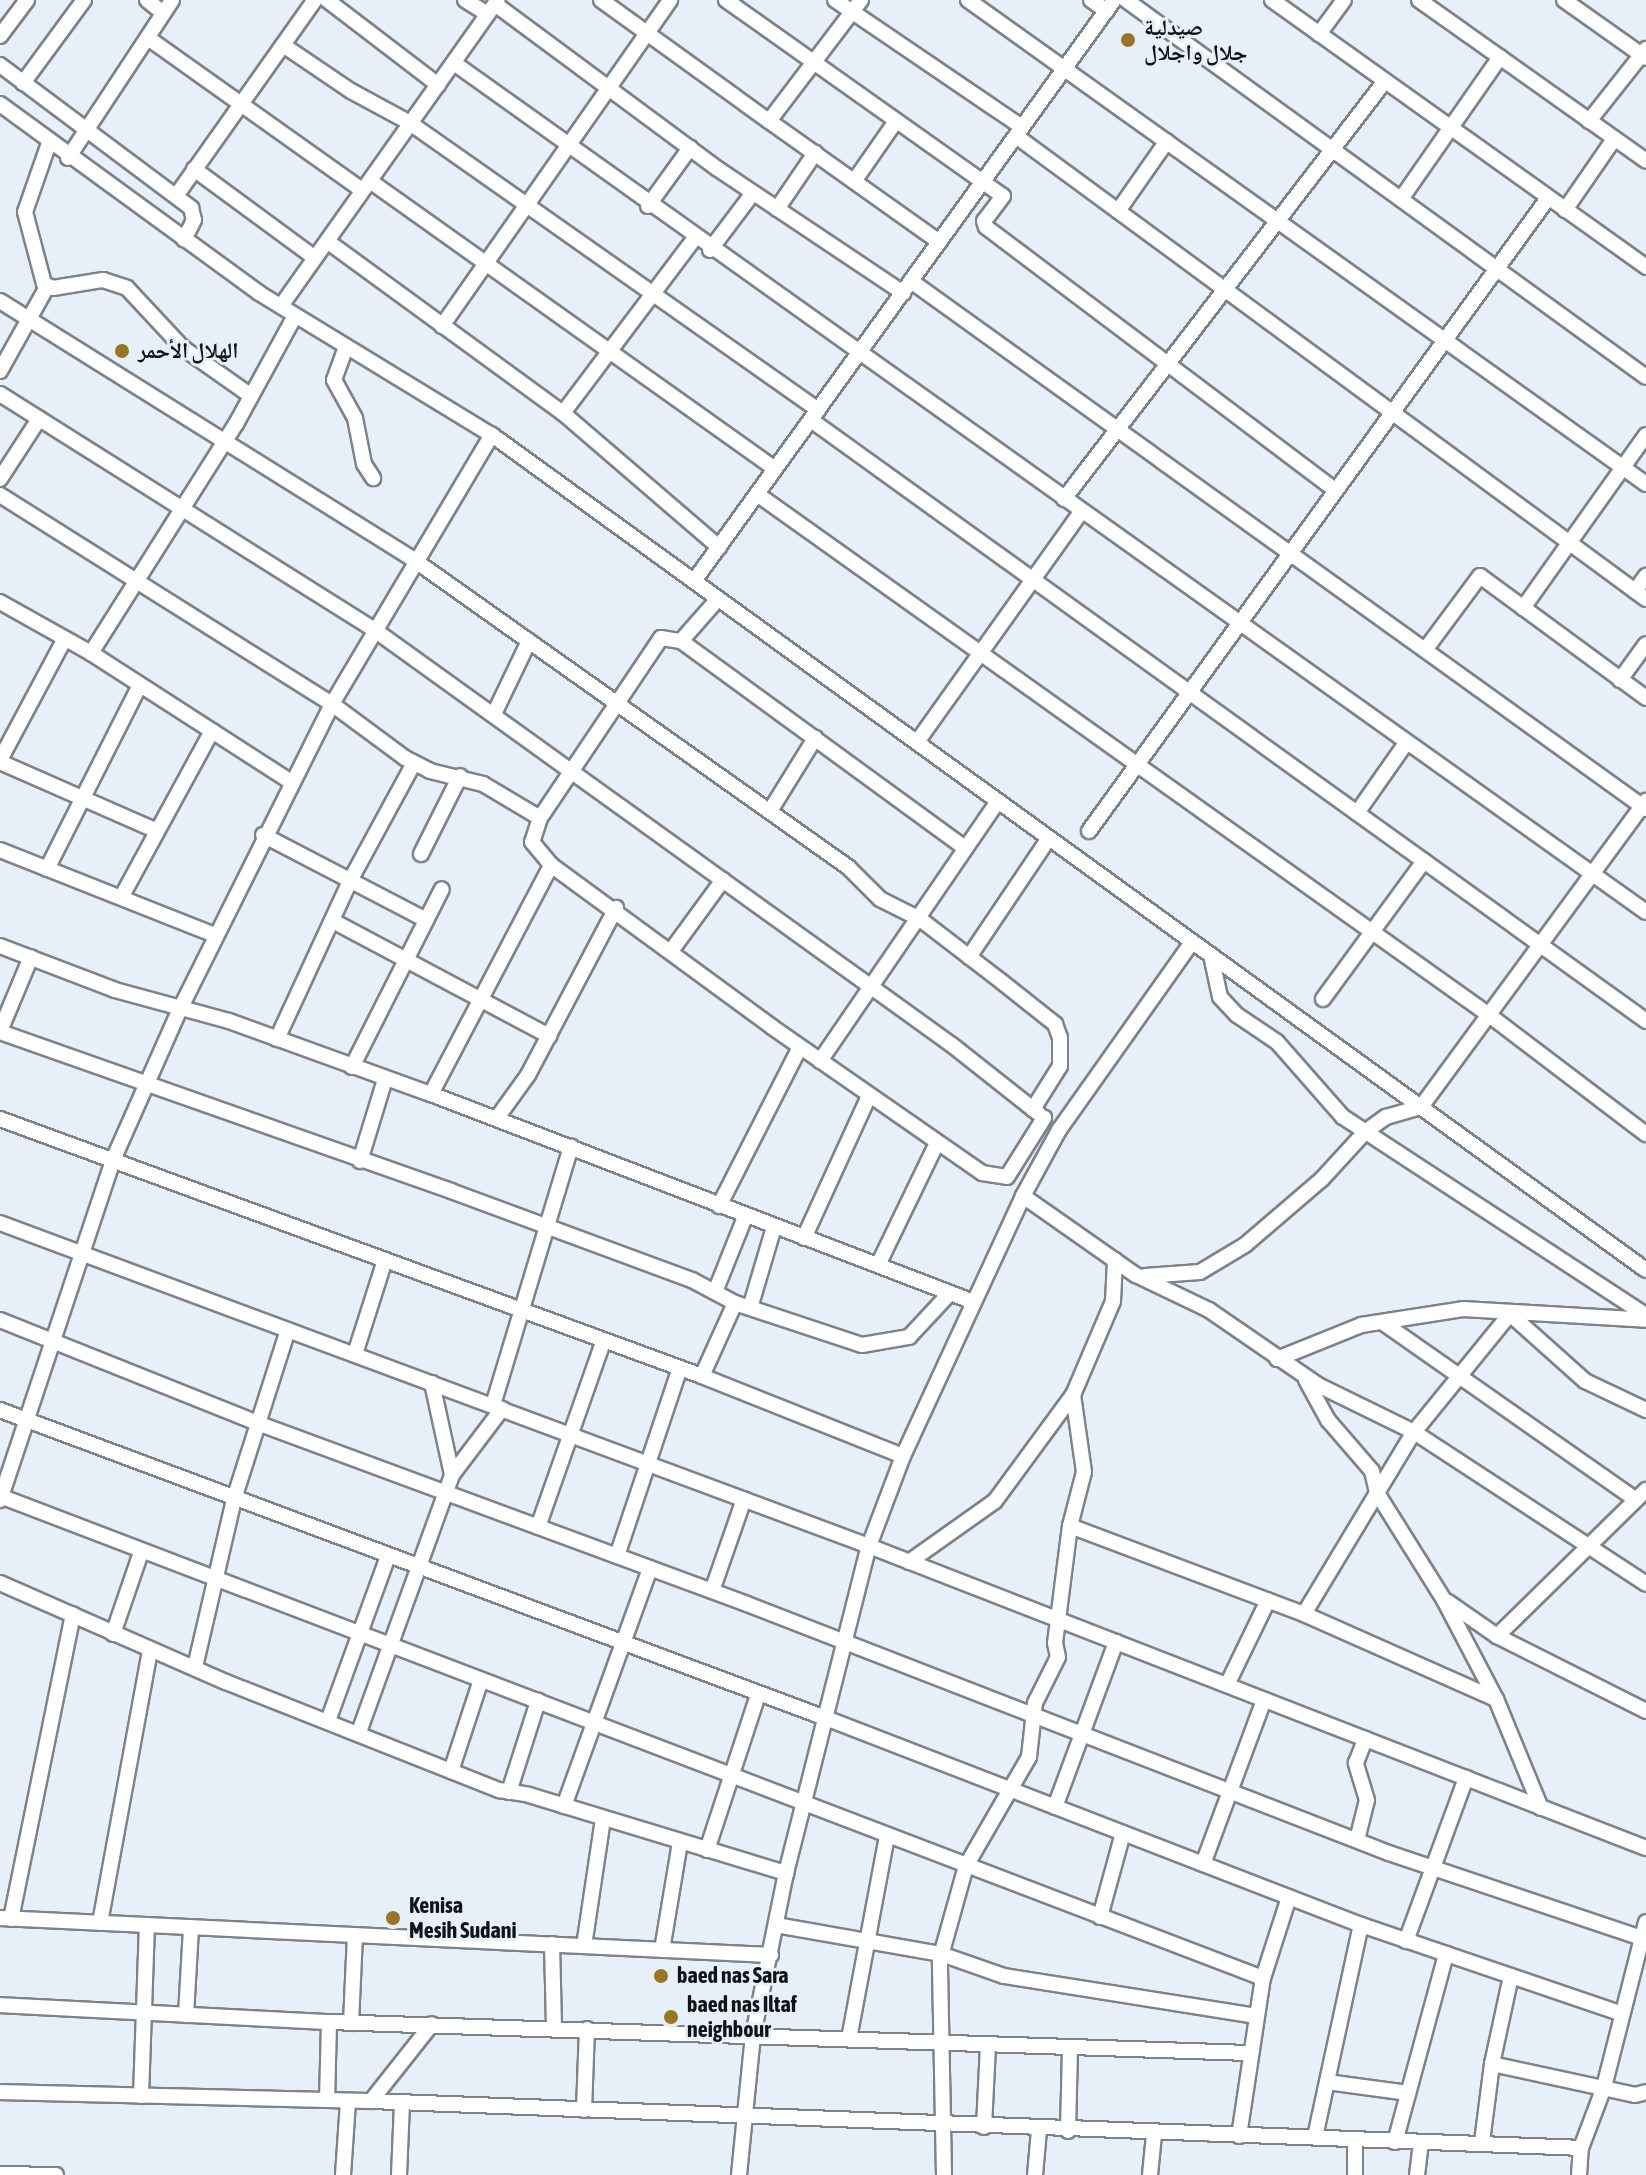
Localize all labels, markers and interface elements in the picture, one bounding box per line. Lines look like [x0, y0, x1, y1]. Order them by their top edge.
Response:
place label: صيدلية جلال واجلال [1144, 14, 1247, 66]
marker: صيدلية جلال واجلال [1119, 31, 1137, 49]
place label: الهلال الأحمر [138, 338, 238, 364]
marker: الهلال الأحمر [113, 342, 131, 360]
place label: Kenisa Mesih Sudani [409, 1892, 516, 1944]
marker: Kenisa Mesih Sudani [384, 1909, 402, 1927]
place label: baed nas Sara [677, 1963, 788, 1989]
marker: baed nas Sara [652, 1967, 670, 1985]
place label: baed nas Iltaf neighbour [687, 1991, 797, 2042]
marker: baed nas Iltaf neighbour [662, 2008, 680, 2026]

